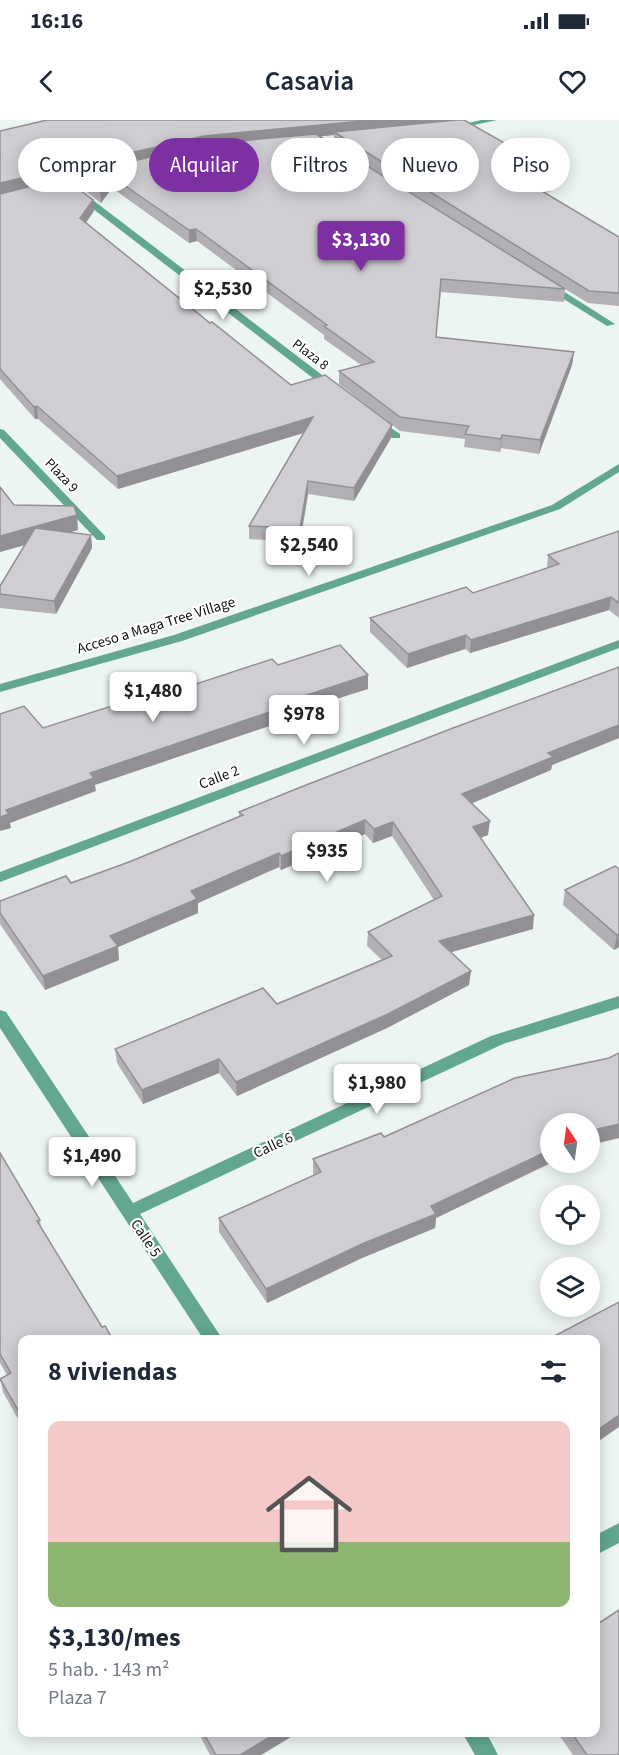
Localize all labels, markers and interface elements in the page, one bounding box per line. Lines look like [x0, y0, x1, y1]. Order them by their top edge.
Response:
text: 16:16 [30, 5, 83, 37]
text: Casavia [265, 62, 354, 101]
icon: back [30, 65, 63, 98]
icon: heart [556, 65, 589, 98]
chip: Comprar [18, 138, 137, 192]
chip: Alquilar [149, 138, 259, 192]
chip: Filtros [271, 138, 369, 192]
chip: Nuevo [381, 138, 479, 192]
chip: Piso [491, 138, 570, 192]
pin: $3,130 [312, 221, 410, 272]
text: $3,130 [332, 226, 390, 254]
pin: $2,530 [174, 270, 272, 321]
text: $2,530 [194, 275, 252, 303]
street label: Plaza 8 [288, 334, 333, 375]
street label: Plaza 9 [40, 454, 83, 497]
pin: $2,540 [260, 526, 358, 577]
text: $2,540 [280, 531, 338, 559]
street label: Acceso a Maga Tree Village [74, 591, 238, 660]
pin: $1,480 [104, 672, 202, 723]
text: $1,480 [124, 677, 182, 705]
pin: $978 [268, 695, 340, 746]
text: $978 [283, 700, 325, 728]
street label: Calle 2 [196, 760, 242, 795]
pin: $935 [291, 832, 363, 883]
text: $935 [306, 837, 348, 865]
pin: $1,980 [328, 1064, 426, 1115]
text: $1,980 [348, 1069, 406, 1097]
north arrow [540, 1113, 600, 1173]
map controls [540, 1113, 600, 1317]
street label: Calle 6 [250, 1127, 297, 1164]
pin: $1,490 [43, 1137, 141, 1188]
text: $1,490 [63, 1142, 121, 1170]
button: locate [540, 1185, 600, 1245]
street label: Calle 5 [125, 1215, 166, 1261]
button: layers [540, 1257, 600, 1317]
text: 8 viviendas [48, 1353, 177, 1390]
icon: filters [537, 1355, 570, 1388]
icon: home [255, 1460, 363, 1568]
text: $3,130/mes [48, 1619, 181, 1656]
text: 5 hab. · 143 m² [48, 1656, 169, 1684]
text: Plaza 7 [48, 1684, 107, 1712]

